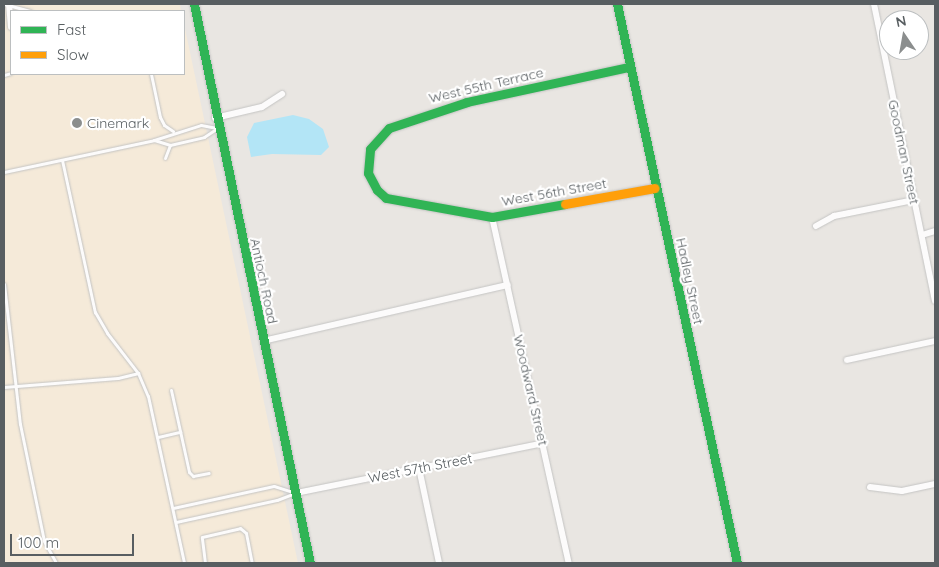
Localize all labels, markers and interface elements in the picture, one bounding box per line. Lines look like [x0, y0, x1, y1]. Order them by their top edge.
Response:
legend [10, 10, 185, 75]
north arrow [879, 10, 929, 60]
text: N [894, 11, 908, 31]
text: Fast [57, 20, 86, 39]
text: Slow [57, 45, 89, 64]
street label: West 55th Terrace [427, 64, 545, 106]
street label: Goodman Street [885, 98, 923, 206]
place label: Cinemark [87, 115, 149, 131]
marker: Cinemark [71, 117, 83, 129]
street label: West 56th Street [500, 174, 608, 210]
street label: Hadley Street [673, 236, 707, 326]
street label: Antioch Road [247, 237, 281, 325]
street label: Woodward Street [510, 333, 552, 447]
street label: West 57th Street [366, 450, 474, 486]
scale bar [12, 524, 136, 556]
text: 100 m [18, 533, 59, 552]

